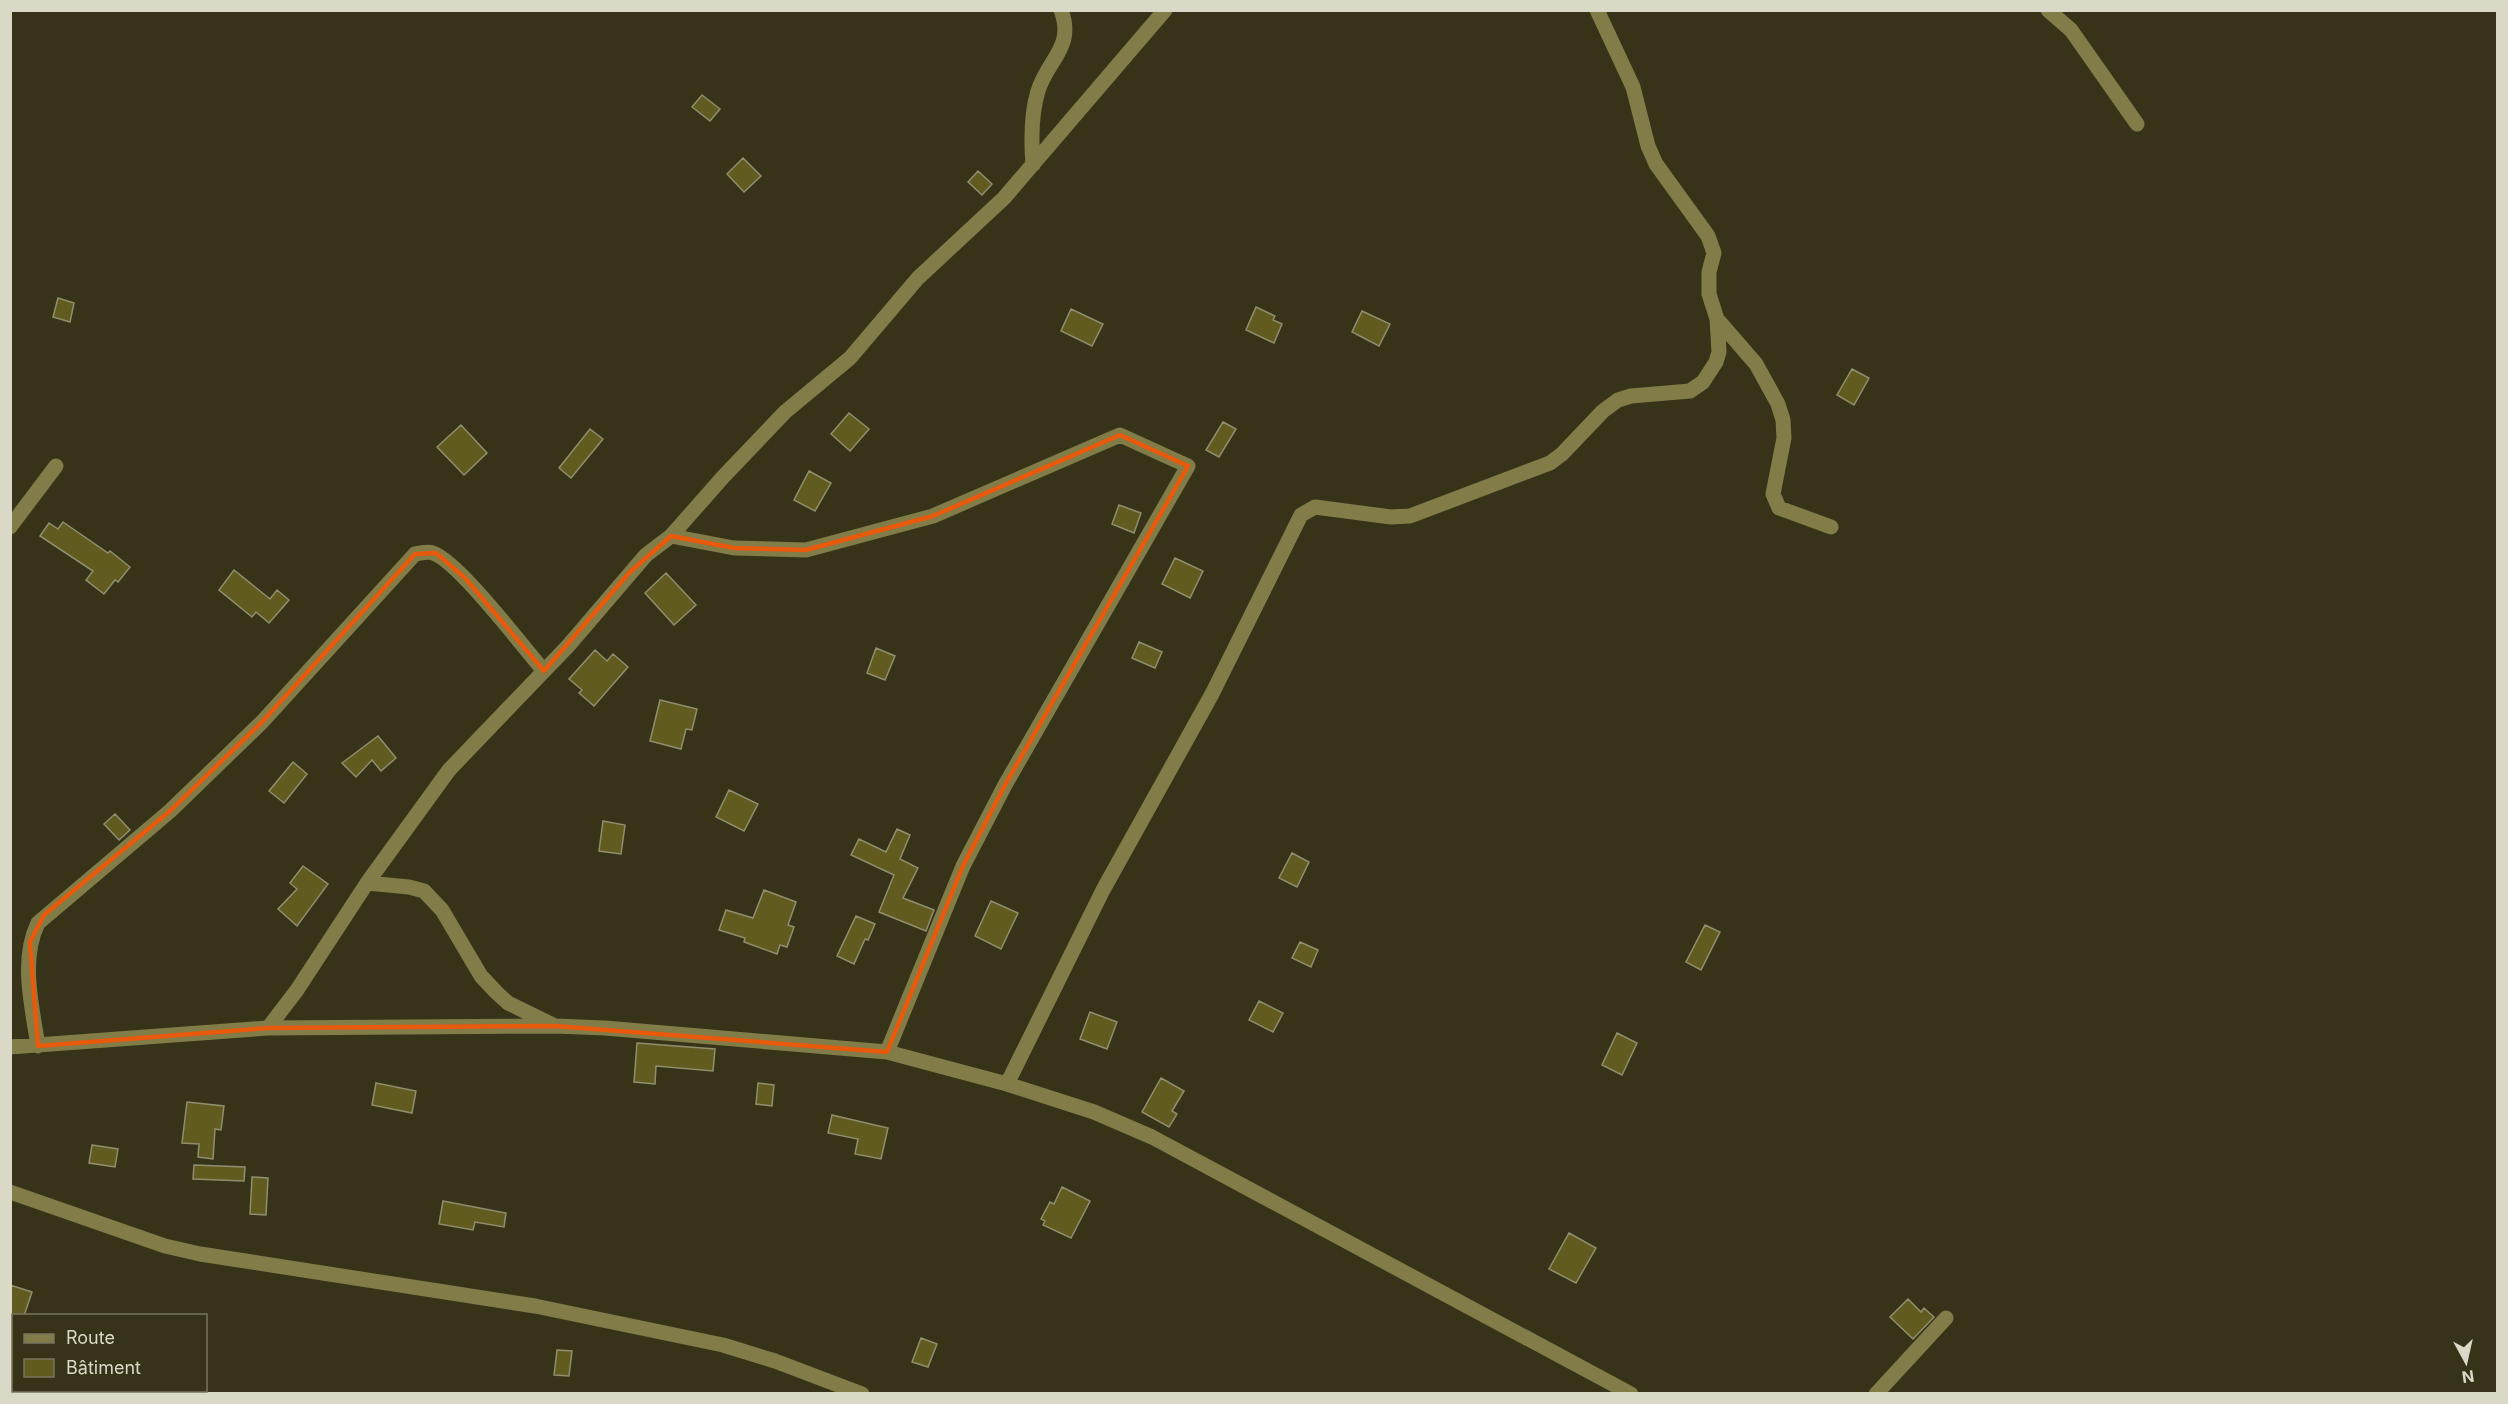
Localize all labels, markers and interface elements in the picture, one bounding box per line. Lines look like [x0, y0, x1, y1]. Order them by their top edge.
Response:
legend [12, 1314, 207, 1392]
text: Route [66, 1327, 115, 1348]
north arrow [2436, 1332, 2496, 1392]
text: Bâtiment [66, 1357, 141, 1378]
text: N [2461, 1366, 2476, 1388]

